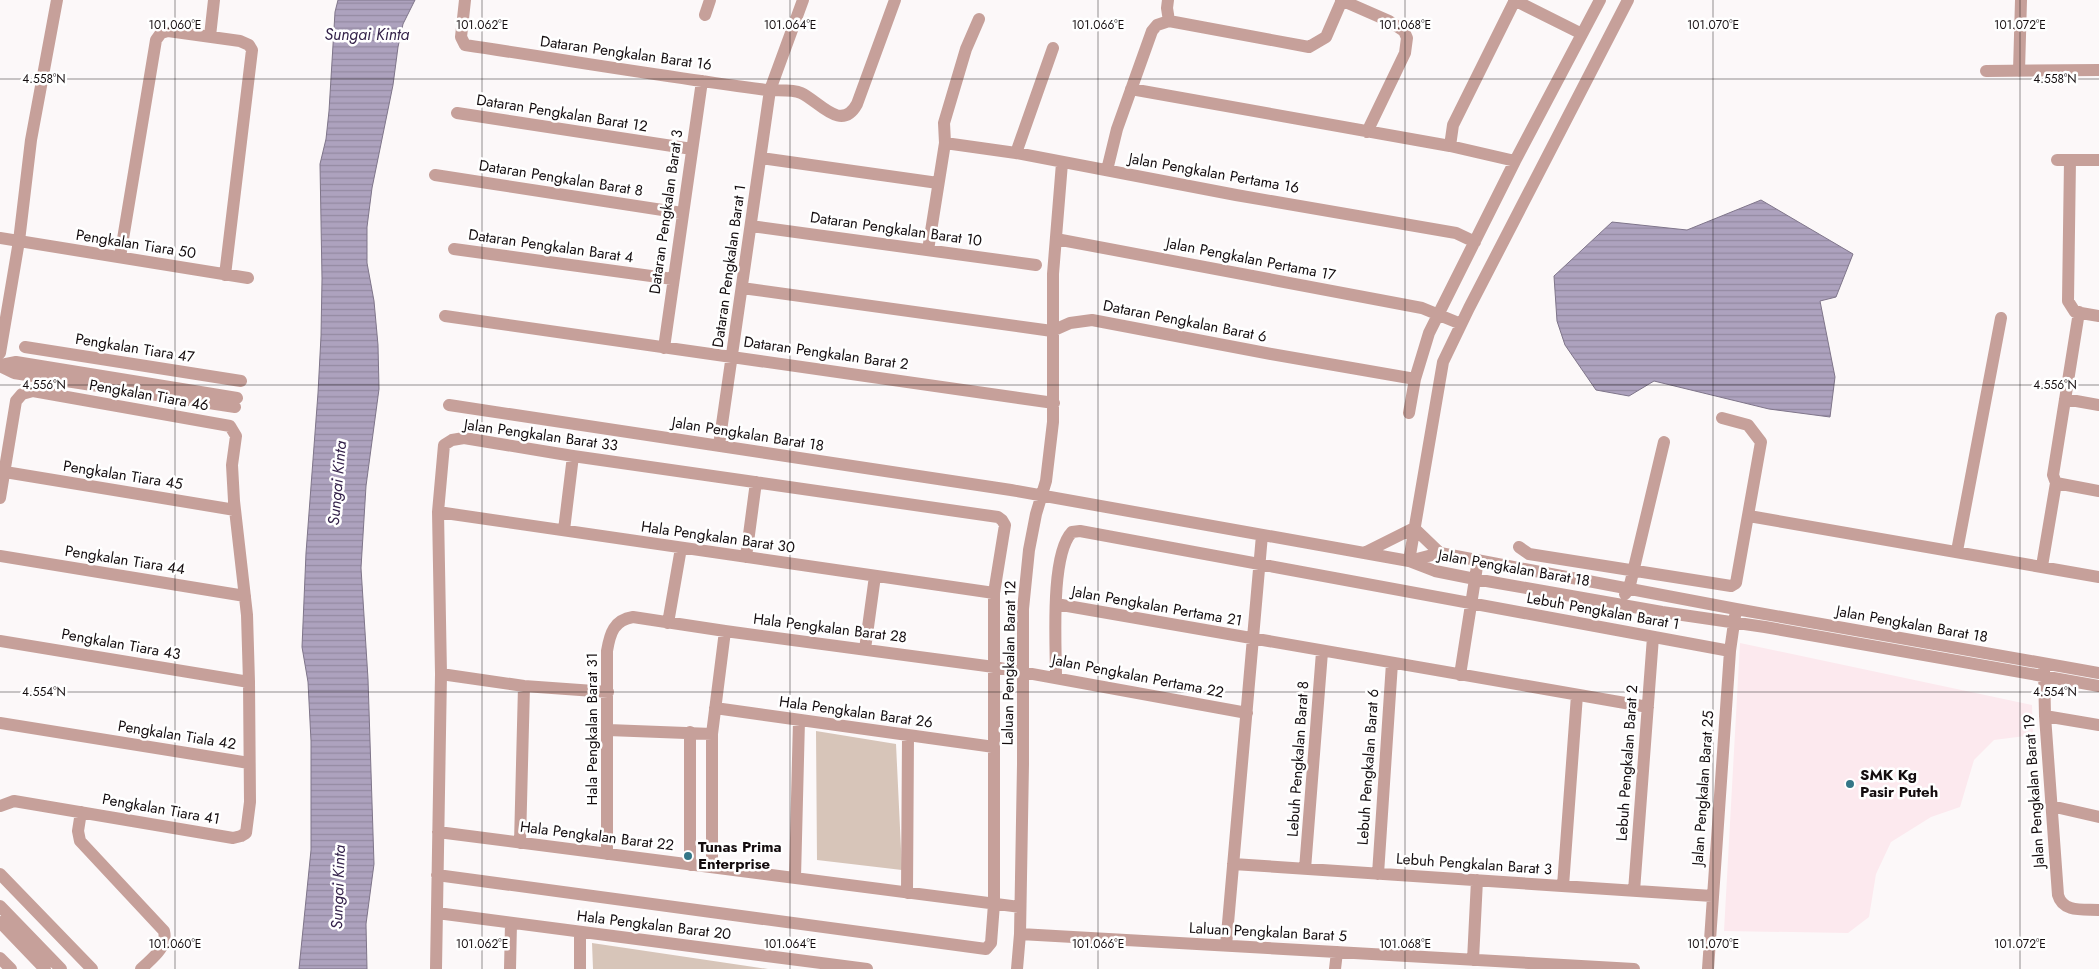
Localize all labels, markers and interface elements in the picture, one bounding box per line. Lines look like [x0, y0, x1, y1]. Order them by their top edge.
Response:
text: 101.060°E [149, 16, 201, 34]
text: 101.062°E [456, 16, 508, 34]
text: 101.064°E [764, 16, 816, 34]
text: 101.066°E [1072, 16, 1124, 34]
text: 101.068°E [1379, 16, 1431, 34]
text: 101.070°E [1687, 16, 1739, 34]
text: 101.072°E [1994, 16, 2046, 34]
water label: Sungai Kinta [325, 23, 410, 46]
street label: Dataran Pengkalan Barat 16 [539, 30, 713, 76]
text: 4.558°N [22, 70, 66, 88]
text: 4.558°N [2033, 70, 2077, 88]
street label: Dataran Pengkalan Barat 12 [475, 89, 649, 137]
street label: Dataran Pengkalan Barat 3 [644, 128, 688, 296]
street label: Jalan Pengkalan Pertama 16 [1125, 147, 1301, 199]
street label: Dataran Pengkalan Barat 8 [477, 154, 645, 202]
street label: Dataran Pengkalan Barat 1 [707, 183, 751, 349]
street label: Dataran Pengkalan Barat 10 [809, 206, 983, 252]
street label: Pengkalan Tiara 50 [74, 224, 198, 264]
street label: Dataran Pengkalan Barat 4 [467, 224, 635, 269]
street label: Jalan Pengkalan Pertama 17 [1162, 231, 1338, 286]
street label: Dataran Pengkalan Barat 6 [1101, 294, 1269, 348]
street label: Pengkalan Tiara 47 [74, 328, 196, 368]
street label: Dataran Pengkalan Barat 2 [742, 331, 910, 375]
street label: Pengkalan Tiara 46 [87, 374, 211, 416]
text: 4.556°N [22, 376, 66, 394]
text: 4.556°N [2033, 376, 2077, 394]
street label: Jalan Pengkalan Barat 18 [668, 411, 826, 457]
street label: Jalan Pengkalan Barat 33 [461, 413, 619, 457]
water label: Sungai Kinta [322, 440, 352, 526]
street label: Pengkalan Tiara 45 [62, 455, 184, 495]
street label: Hala Pengkalan Barat 30 [640, 515, 796, 559]
street label: Pengkalan Tiara 44 [63, 540, 187, 580]
street label: Jalan Pengkalan Barat 18 [1434, 543, 1592, 592]
street label: Laluan Pengkalan Barat 12 [997, 580, 1021, 746]
street label: Jalan Pengkalan Pertama 21 [1068, 580, 1244, 632]
street label: Lebuh Pengkalan Barat 1 [1525, 587, 1681, 635]
street label: Jalan Pengkalan Barat 18 [1832, 599, 1990, 648]
street label: Hala Pengkalan Barat 28 [752, 608, 908, 648]
street label: Pengkalan Tiara 43 [60, 623, 182, 665]
street label: Jalan Pengkalan Pertama 22 [1048, 648, 1226, 703]
street label: Hala Pengkalan Barat 31 [581, 653, 603, 805]
street label: Lebuh Pengkalan Barat 8 [1282, 680, 1314, 838]
text: 4.554°N [22, 683, 66, 701]
text: 4.554°N [2033, 683, 2077, 701]
street label: Lebuh Pengkalan Barat 2 [1611, 684, 1643, 842]
street label: Lebuh Pengkalan Barat 6 [1352, 688, 1384, 846]
street label: Hala Pengkalan Barat 26 [778, 690, 934, 734]
street label: Jalan Pengkalan Barat 25 [1686, 710, 1719, 868]
street label: Jalan Pengkalan Barat 19 [2018, 713, 2050, 871]
street label: Pengkalan Tiala 42 [116, 715, 238, 755]
place label: SMK Kg Pasir Puteh [1860, 764, 1938, 803]
marker: SMK Kg Pasir Puteh [1844, 778, 1856, 790]
street label: Pengkalan Tiara 41 [100, 788, 222, 830]
street label: Hala Pengkalan Barat 22 [519, 816, 675, 856]
place label: Tunas Prima Enterprise [698, 836, 782, 875]
water label: Sungai Kinta [325, 844, 351, 930]
street label: Lebuh Pengkalan Barat 3 [1395, 848, 1553, 880]
marker: Tunas Prima Enterprise [682, 850, 694, 862]
street label: Hala Pengkalan Barat 20 [576, 905, 732, 945]
street label: Laluan Pengkalan Barat 5 [1188, 917, 1348, 947]
text: 101.060°E [149, 935, 201, 953]
text: 101.062°E [456, 935, 508, 953]
text: 101.064°E [764, 935, 816, 953]
text: 101.066°E [1072, 935, 1124, 953]
text: 101.068°E [1379, 935, 1431, 953]
text: 101.070°E [1687, 935, 1739, 953]
text: 101.072°E [1994, 935, 2046, 953]

